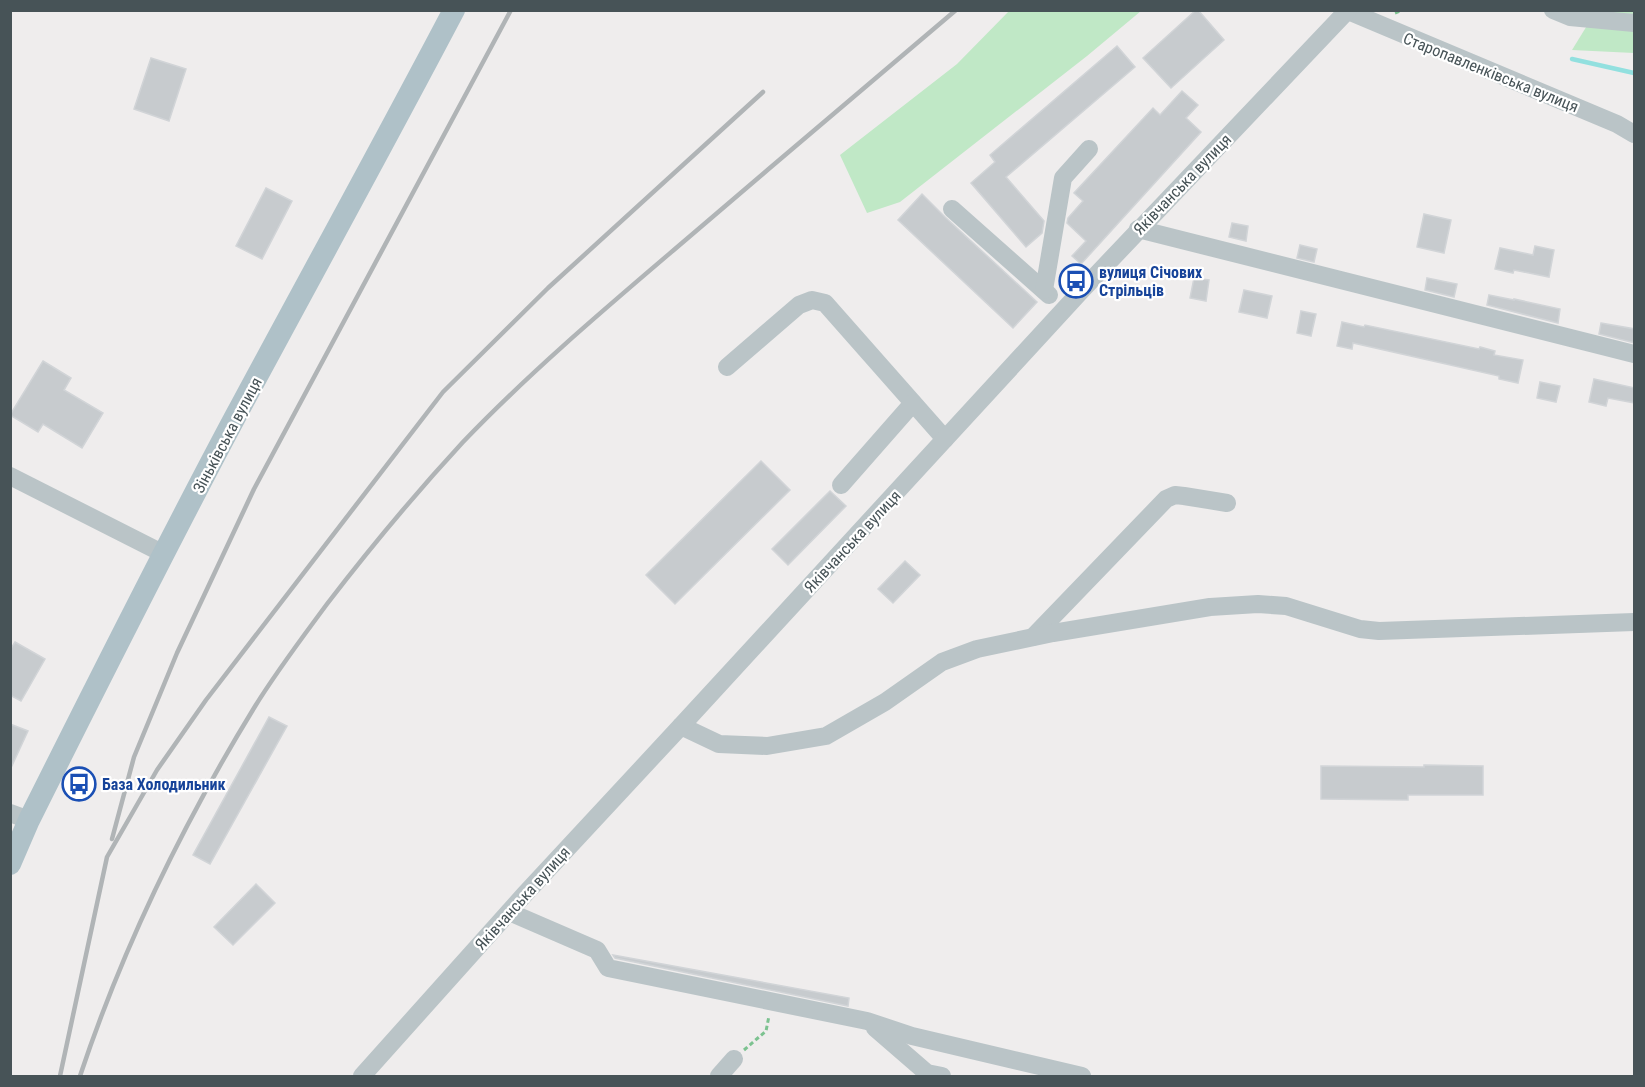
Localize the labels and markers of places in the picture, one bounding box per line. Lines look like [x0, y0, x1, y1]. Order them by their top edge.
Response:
bus stop icon: вулиця Січових Стрільців [1058, 263, 1094, 299]
place label: вулиця Січових Стрільців [1099, 263, 1203, 300]
bus stop icon: База Холодильник [61, 766, 97, 802]
place label: База Холодильник [102, 775, 226, 794]

